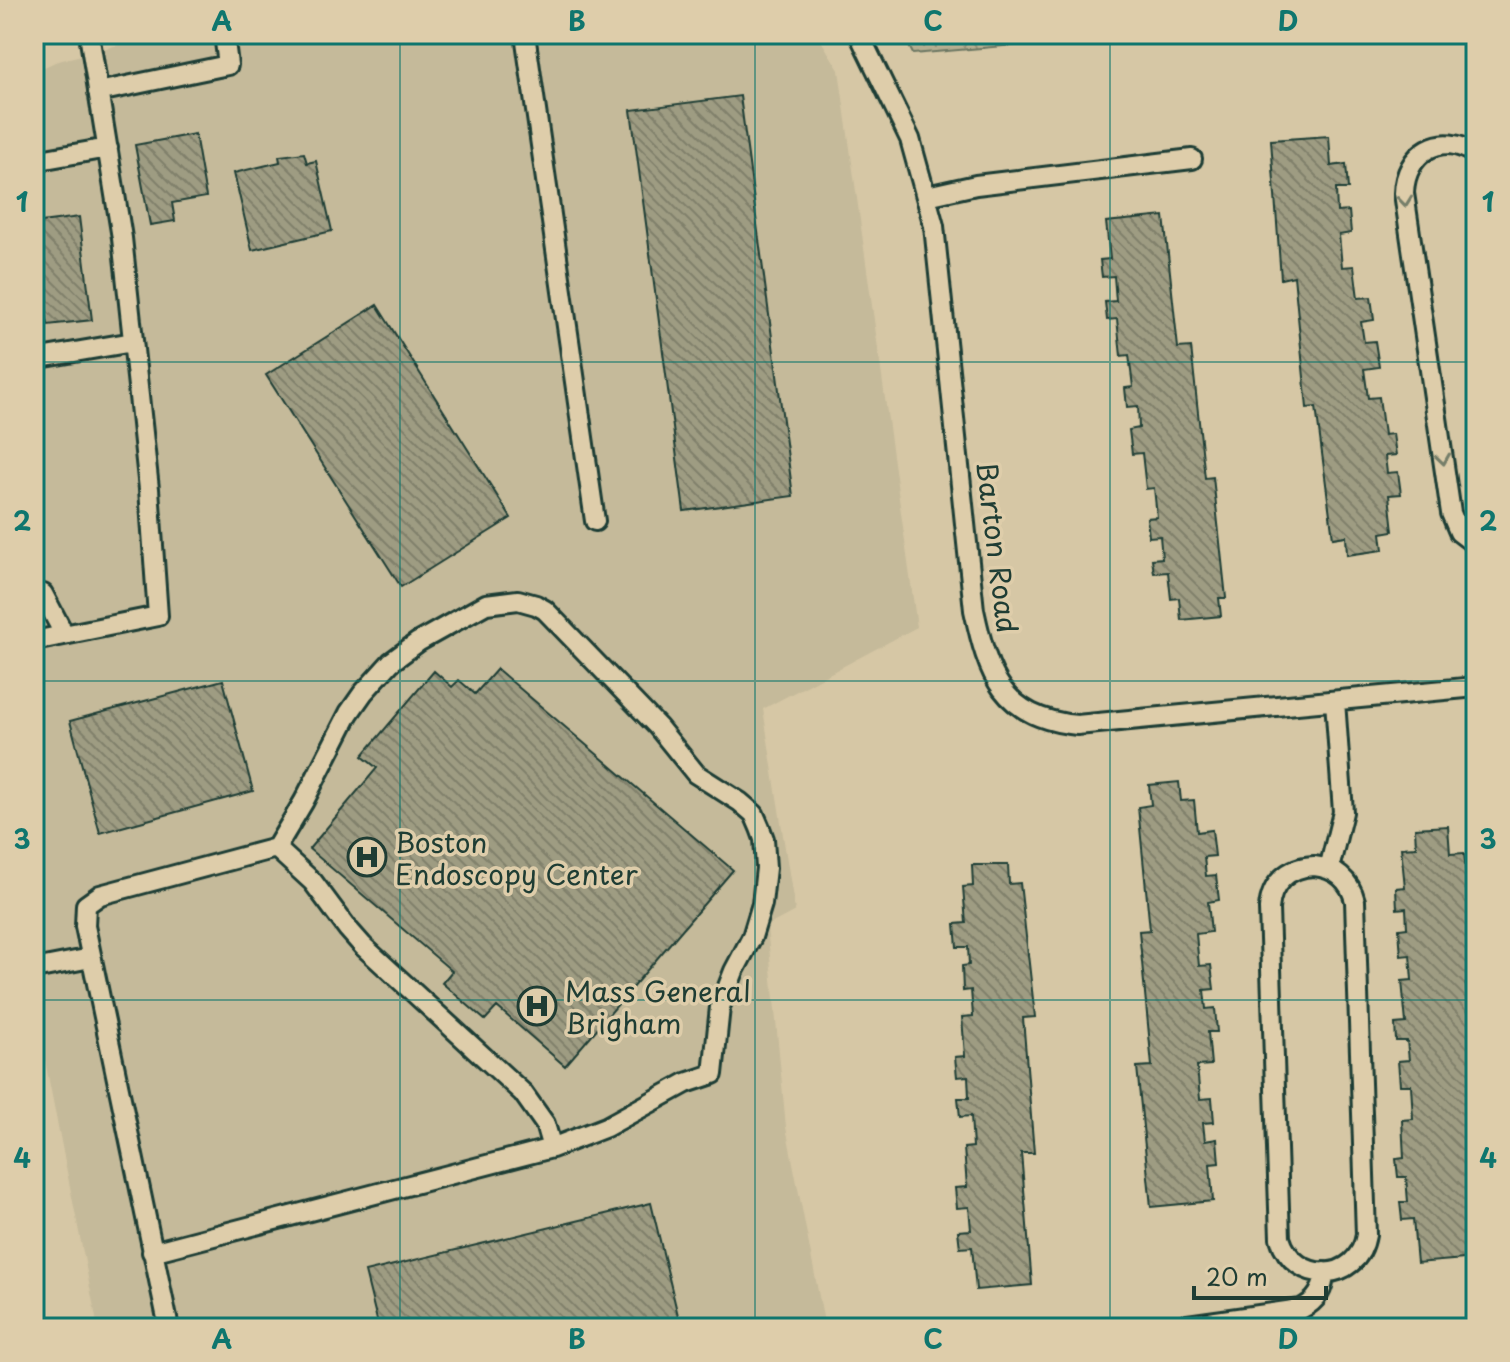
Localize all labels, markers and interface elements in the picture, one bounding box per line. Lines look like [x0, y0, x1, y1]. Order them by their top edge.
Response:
text: A [212, 1, 232, 40]
text: B [568, 1, 586, 40]
text: C [923, 1, 943, 40]
text: D [1278, 1, 1298, 40]
text: 1 [16, 182, 28, 221]
text: 1 [1482, 182, 1494, 221]
one-way arrow [1397, 195, 1414, 208]
one-way arrow [1434, 452, 1451, 465]
street label: Barton Road [966, 459, 1030, 635]
text: 2 [13, 501, 31, 540]
text: 2 [1479, 501, 1497, 540]
text: 3 [13, 819, 31, 858]
text: 3 [1479, 819, 1497, 858]
place label: Boston Endoscopy Center [395, 820, 638, 895]
hospital icon: Boston Endoscopy Center [346, 836, 388, 878]
place label: Mass General Brigham [565, 969, 751, 1044]
hospital icon: Mass General Brigham [516, 985, 558, 1027]
text: 4 [13, 1138, 31, 1177]
text: 4 [1479, 1138, 1497, 1177]
scale bar [1194, 1250, 1326, 1300]
text: 20 m [1206, 1258, 1268, 1294]
text: A [212, 1319, 232, 1358]
text: B [568, 1319, 586, 1358]
text: C [923, 1319, 943, 1358]
text: D [1278, 1319, 1298, 1358]

